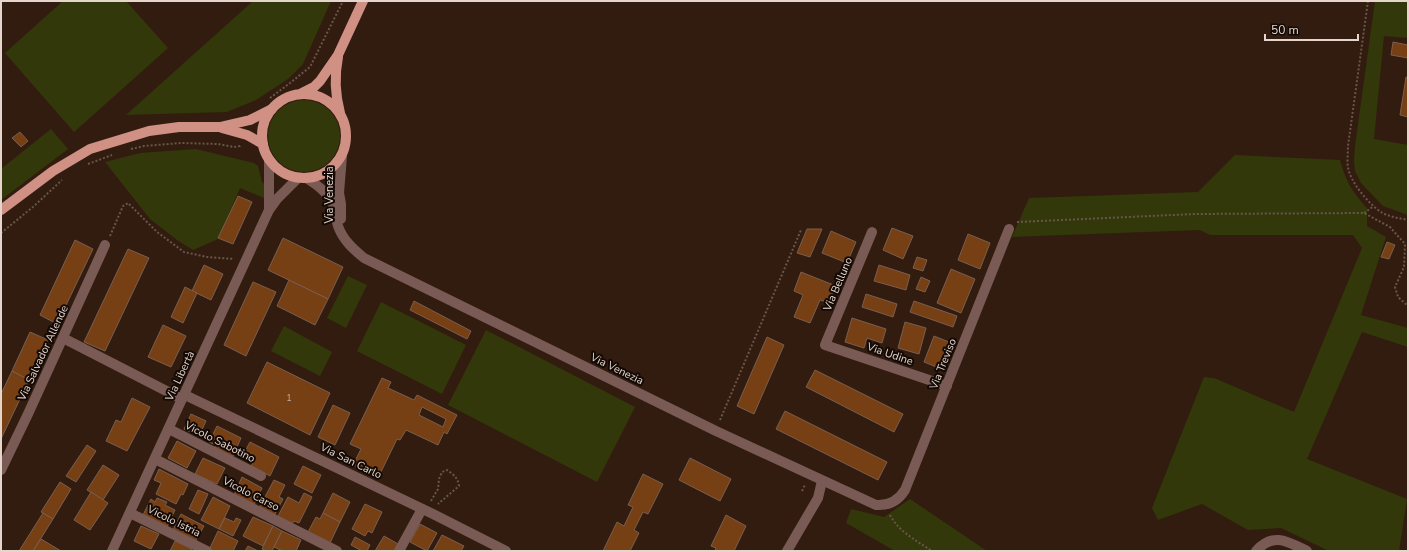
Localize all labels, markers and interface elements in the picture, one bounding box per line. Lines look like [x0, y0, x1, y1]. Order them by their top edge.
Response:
scale bar [1265, 16, 1358, 42]
text: 50 m [1271, 22, 1299, 38]
street label: Via Venezia [322, 166, 337, 225]
street label: Via Belluno [820, 255, 856, 314]
street label: Via Salvador Allende [14, 303, 72, 404]
street label: Via Treviso [926, 336, 960, 393]
street label: Via Udine [864, 339, 915, 369]
street label: Via Libertà [161, 348, 198, 404]
street label: Via Venezia [587, 349, 646, 388]
house number: 1 [286, 392, 292, 404]
street label: Vicolo Sabotino [181, 417, 258, 466]
street label: Via San Carlo [317, 439, 384, 482]
street label: Vicolo Carso [219, 473, 282, 515]
street label: Vicolo Istria [144, 501, 203, 540]

